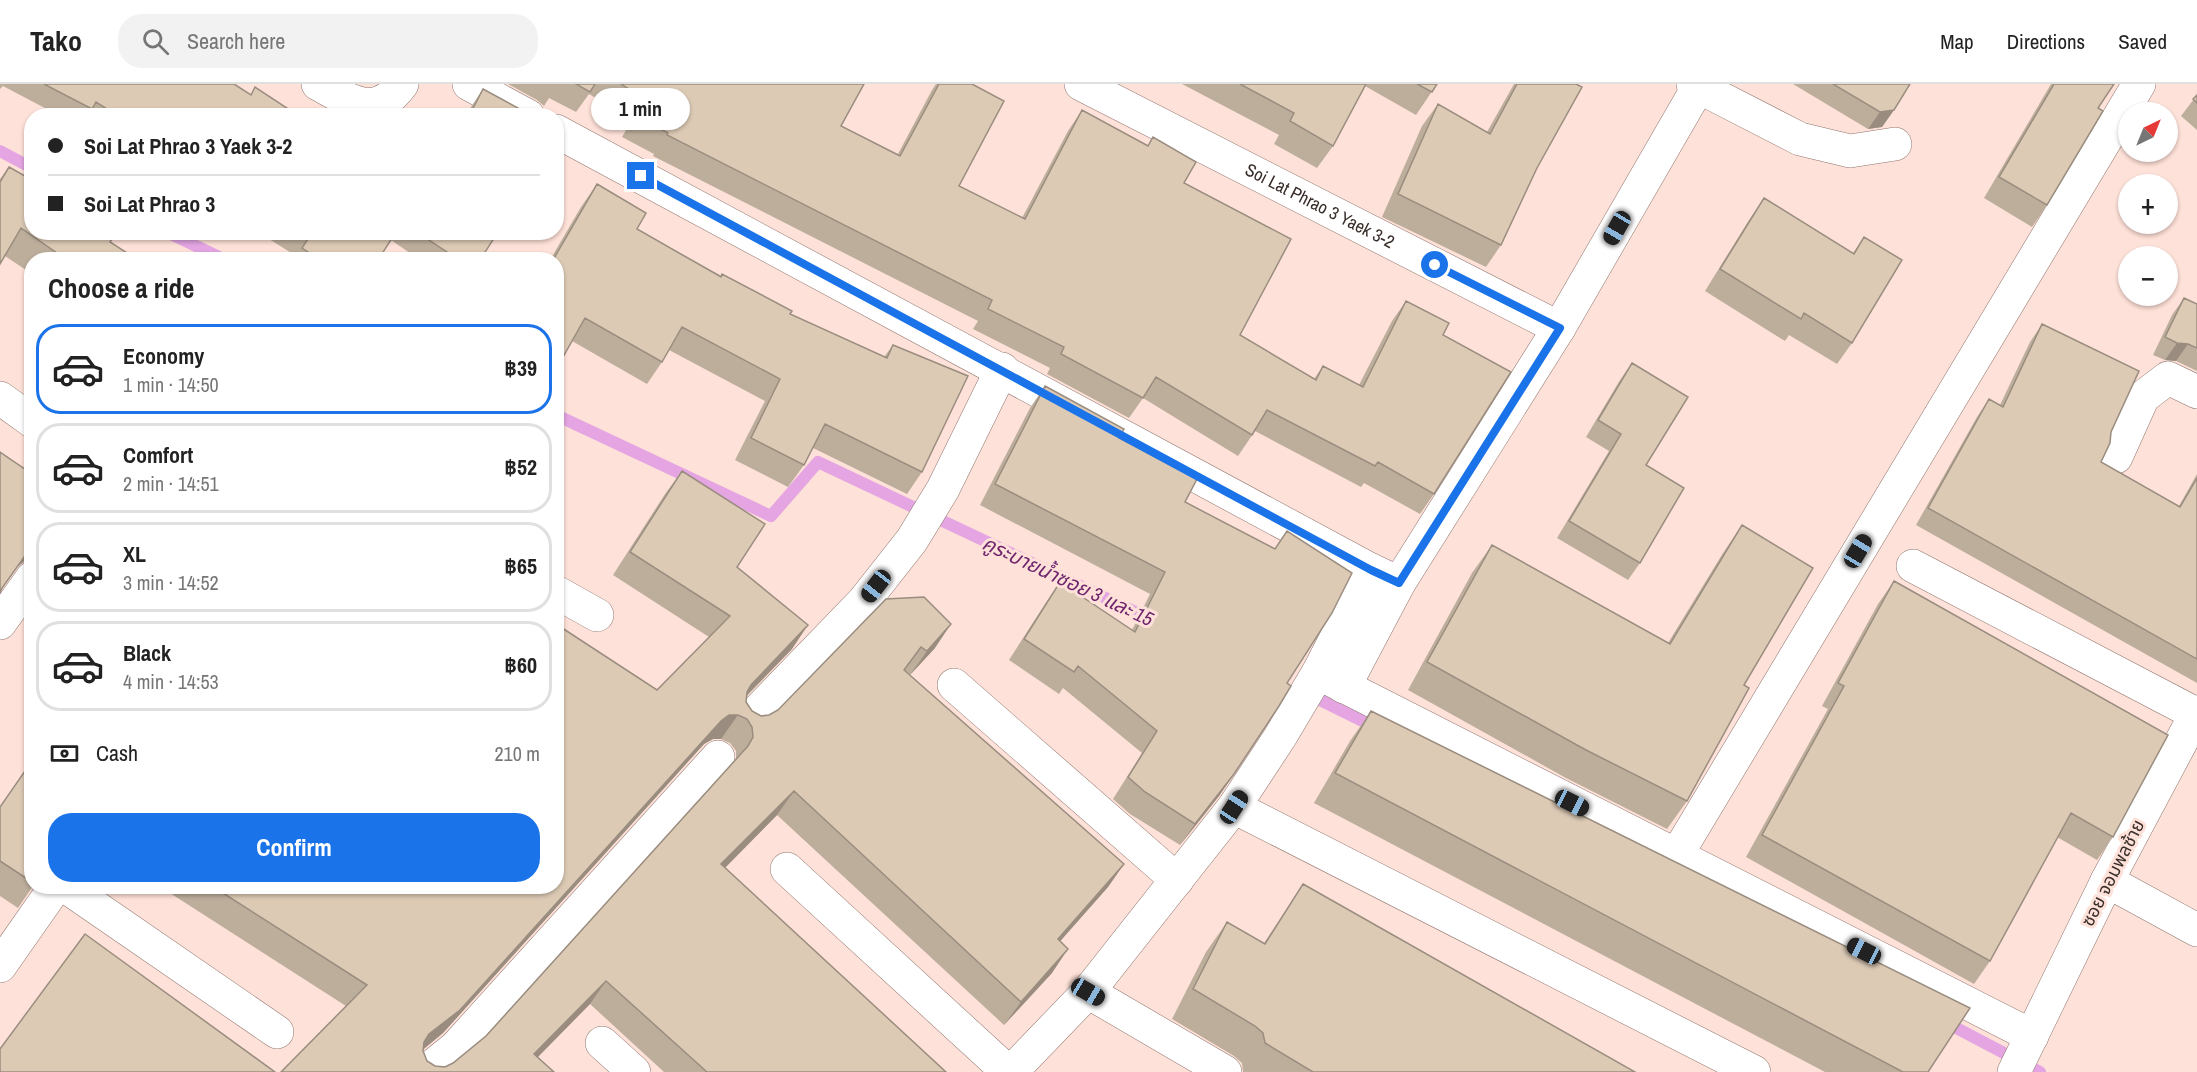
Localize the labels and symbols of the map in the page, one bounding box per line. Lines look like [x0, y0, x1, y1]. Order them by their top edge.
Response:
callout: 1 min [592, 89, 690, 131]
north arrow [2118, 102, 2178, 162]
street label: Soi Lat Phrao 3 Yaek 3-2 [1241, 157, 1399, 254]
route end [627, 162, 654, 189]
car [1600, 208, 1634, 248]
route start [1421, 251, 1448, 278]
water label: คูระบายน้ำซอย 3 และ 15 [978, 529, 1159, 632]
car [1841, 531, 1875, 571]
car [858, 566, 894, 606]
car [1217, 787, 1251, 827]
car [1552, 787, 1592, 819]
street label: ซอย จอมพลซ้าย [2075, 815, 2150, 931]
car [1844, 935, 1884, 967]
car [1068, 975, 1108, 1009]

